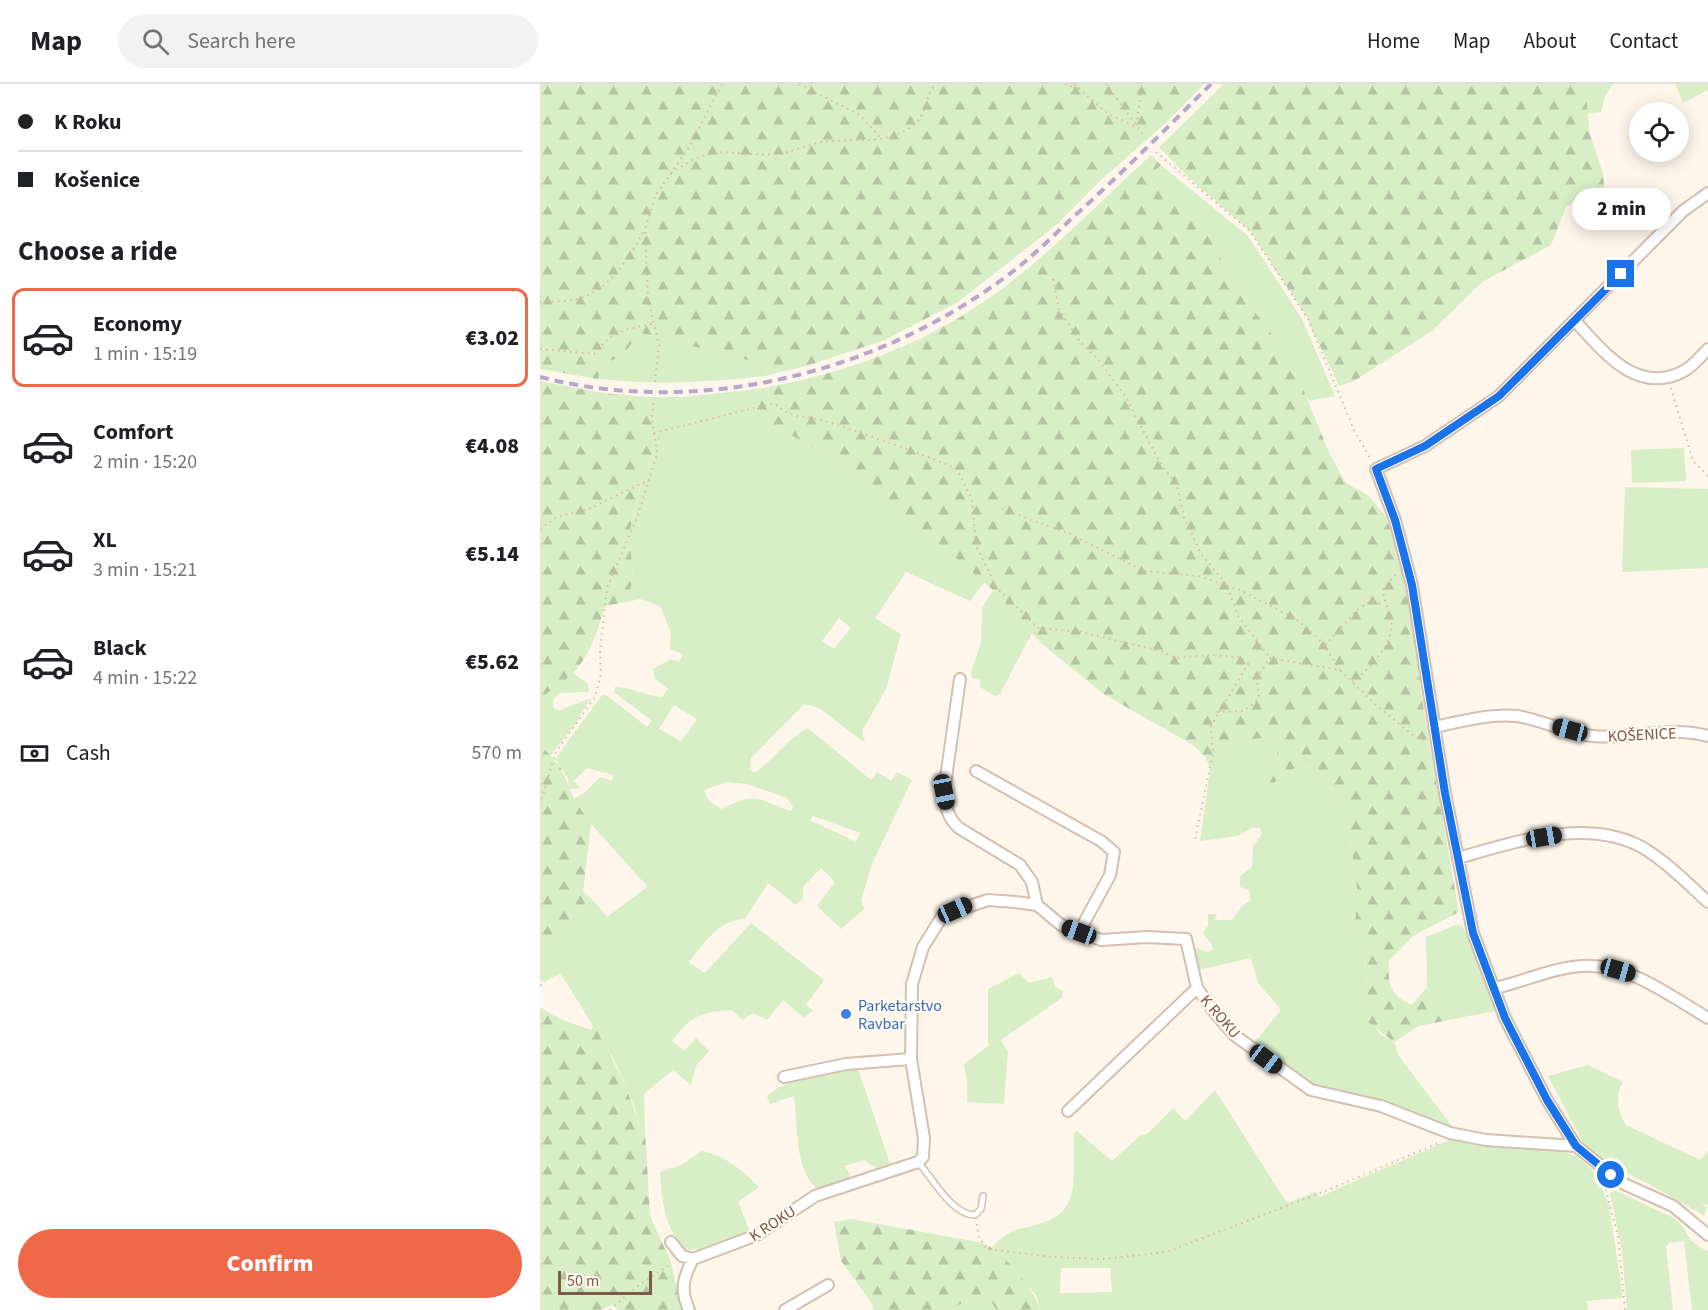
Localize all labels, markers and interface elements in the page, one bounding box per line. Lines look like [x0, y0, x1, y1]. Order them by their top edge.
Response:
search box [118, 14, 538, 68]
text: Map [30, 21, 82, 61]
icon: search [139, 25, 172, 58]
text: Search here [187, 25, 296, 57]
text: Home [1367, 26, 1420, 56]
text: Map [1453, 26, 1491, 56]
text: About [1524, 26, 1576, 56]
text: Contact [1609, 26, 1678, 56]
map controls [1629, 102, 1689, 162]
button: locate [1629, 102, 1689, 162]
text: K Roku [54, 106, 122, 138]
text: Košenice [54, 164, 140, 196]
callout: 2 min [1572, 187, 1670, 229]
text: 2 min [1597, 195, 1646, 223]
text: Choose a ride [18, 232, 178, 271]
route end [1607, 260, 1634, 287]
text: Economy [93, 308, 182, 340]
icon: car [21, 311, 75, 365]
text: €3.02 [465, 322, 519, 354]
text: 1 min · 15:19 [93, 340, 197, 368]
text: Comfort [93, 416, 174, 448]
icon: car [21, 419, 75, 473]
text: €4.08 [465, 430, 519, 462]
text: 2 min · 15:20 [93, 448, 197, 476]
text: XL [93, 524, 117, 556]
icon: car [21, 527, 75, 581]
text: €5.14 [465, 538, 519, 570]
text: 3 min · 15:21 [93, 556, 197, 584]
text: Black [93, 632, 147, 664]
icon: car [21, 635, 75, 689]
text: €5.62 [465, 646, 519, 678]
text: 4 min · 15:22 [93, 664, 197, 692]
car [1550, 717, 1590, 743]
street label: KOŠENICE [1607, 722, 1677, 748]
icon: cash [18, 737, 51, 770]
text: Cash [66, 737, 111, 769]
text: 570 m [472, 739, 522, 767]
car [932, 773, 956, 811]
car [1525, 825, 1563, 849]
car [935, 894, 975, 926]
car [1059, 917, 1099, 947]
car [1598, 956, 1638, 984]
street label: K ROKU [1195, 990, 1245, 1043]
place label: Parketarstvo Ravbar [858, 995, 942, 1035]
marker: Parketarstvo Ravbar [839, 1007, 853, 1021]
car [1246, 1041, 1286, 1077]
route start [1597, 1161, 1624, 1188]
street label: K ROKU [745, 1201, 800, 1247]
button: Confirm [18, 1229, 522, 1298]
scale bar [558, 1268, 652, 1296]
text: 50 m [567, 1270, 599, 1292]

